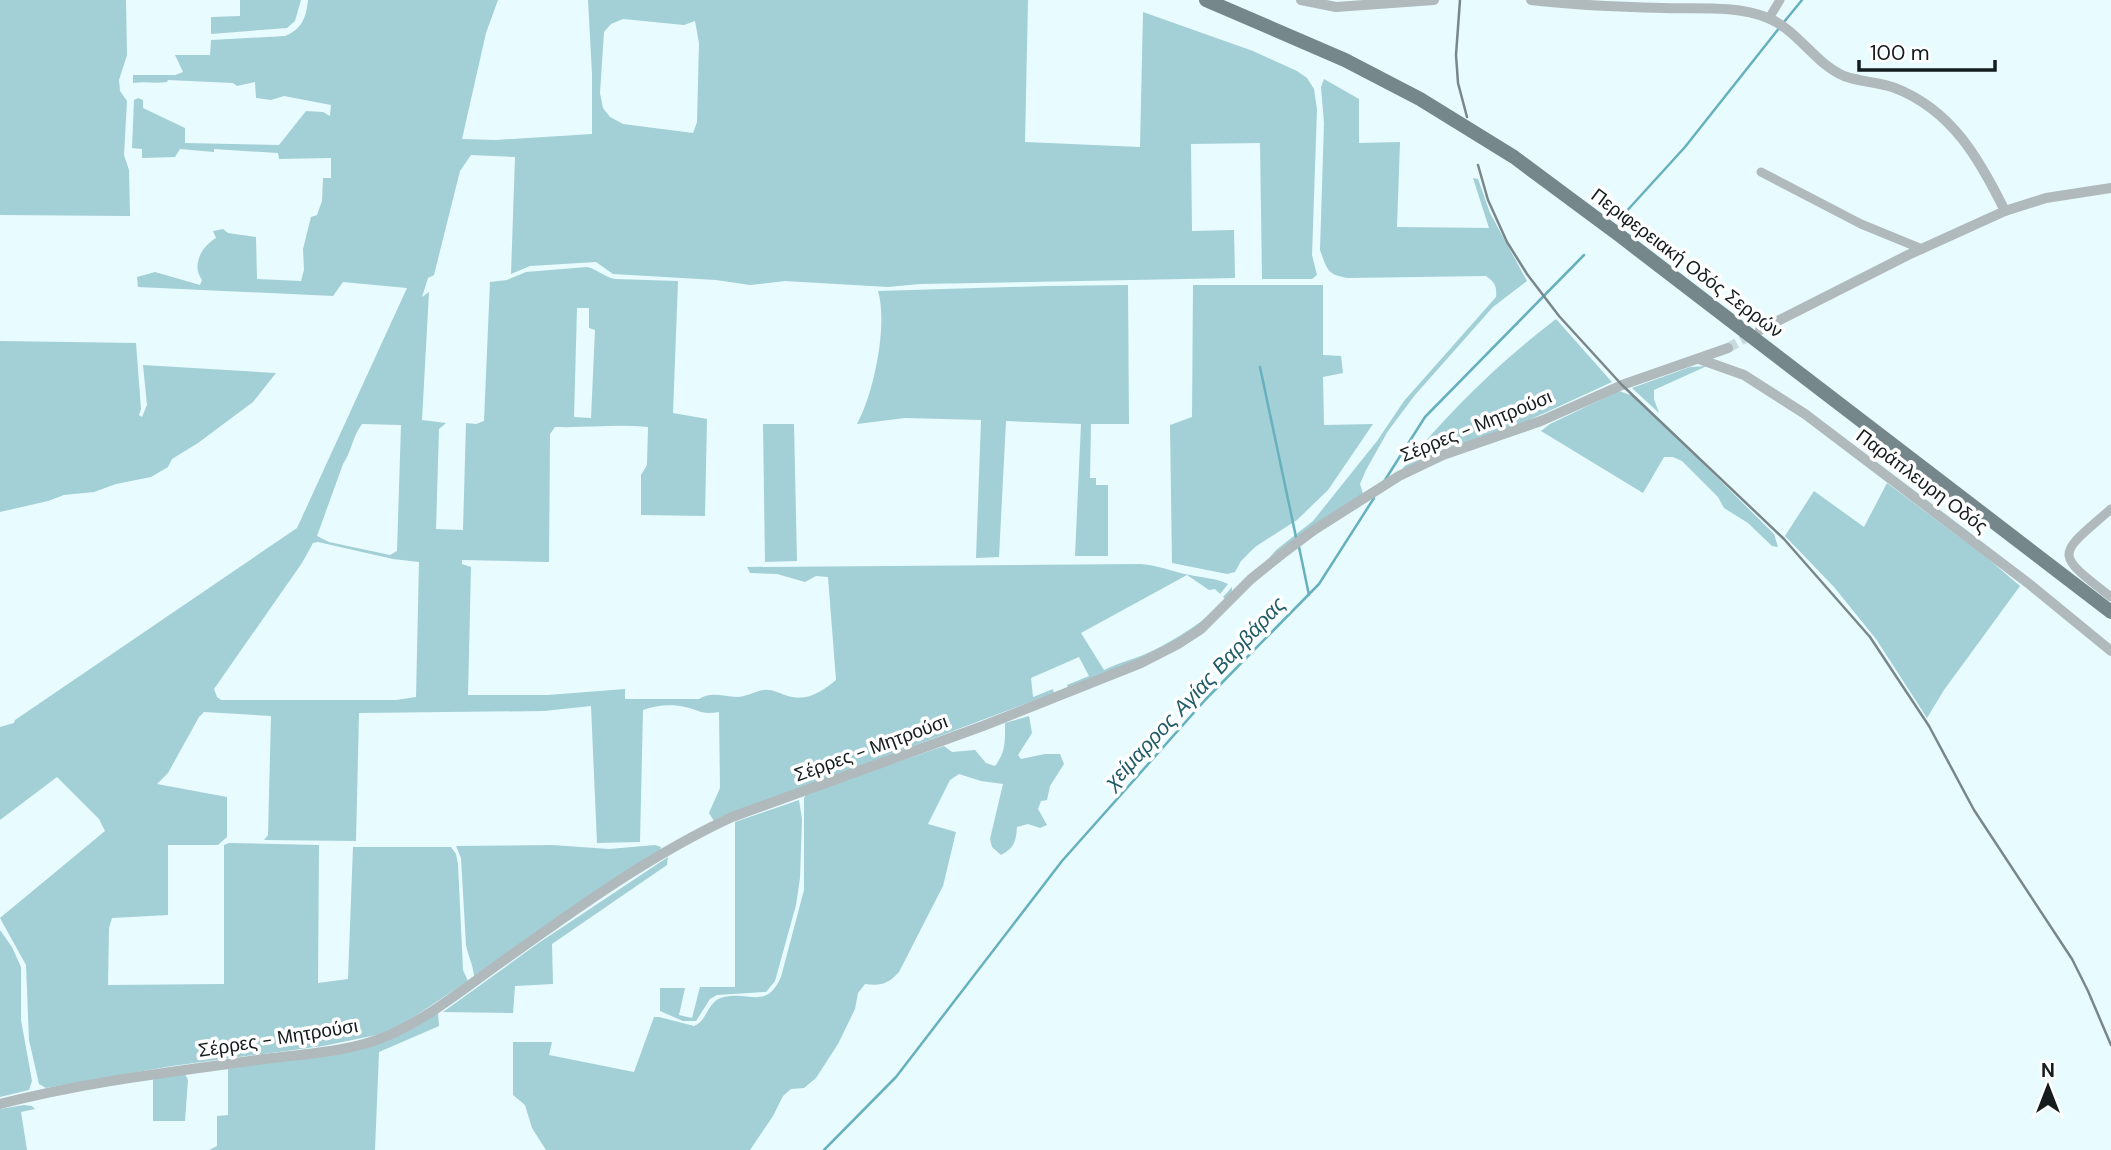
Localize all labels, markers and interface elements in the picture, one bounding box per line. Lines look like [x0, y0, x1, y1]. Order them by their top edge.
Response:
scale bar [1859, 28, 1996, 72]
text: 100 m [1870, 39, 1930, 67]
street label: Περιφερειακή Οδός Σερρών [1586, 183, 1788, 343]
street label: Σέρρες - Μητρούσι [1396, 384, 1556, 468]
street label: Παράπλευρη Οδός [1851, 423, 1993, 539]
water label: χείμαρρος Αγίας Βαρβάρας [1097, 590, 1292, 797]
street label: Σέρρες - Μητρούσι [791, 709, 951, 787]
street label: Σέρρες - Μητρούσι [196, 1013, 360, 1063]
north arrow [2013, 1052, 2083, 1122]
text: N [2041, 1058, 2055, 1083]

